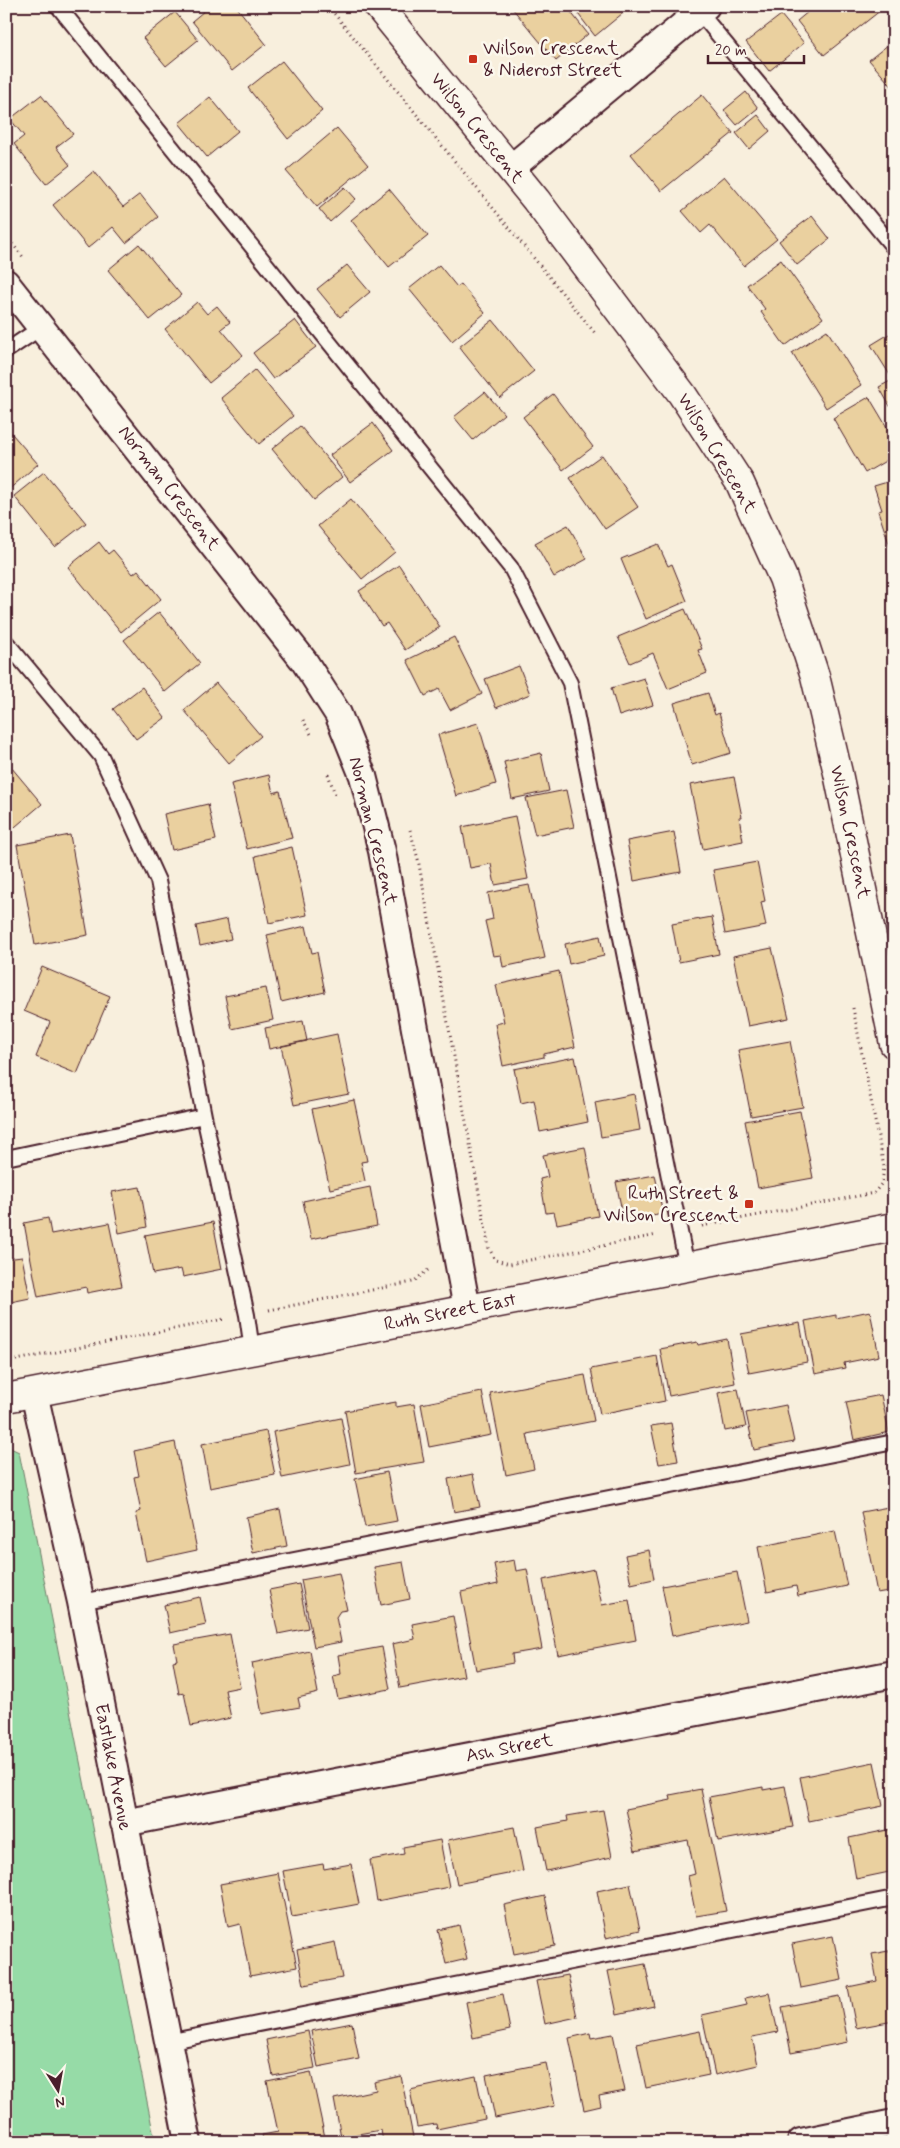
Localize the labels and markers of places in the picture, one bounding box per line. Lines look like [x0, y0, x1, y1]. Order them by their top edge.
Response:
place label: Wilson Crescent & Niderost Street [483, 36, 622, 83]
marker: Wilson Crescent & Niderost Street [467, 53, 479, 65]
place label: Ruth Street & Wilson Crescent [603, 1181, 739, 1228]
marker: Ruth Street & Wilson Crescent [743, 1198, 755, 1210]

